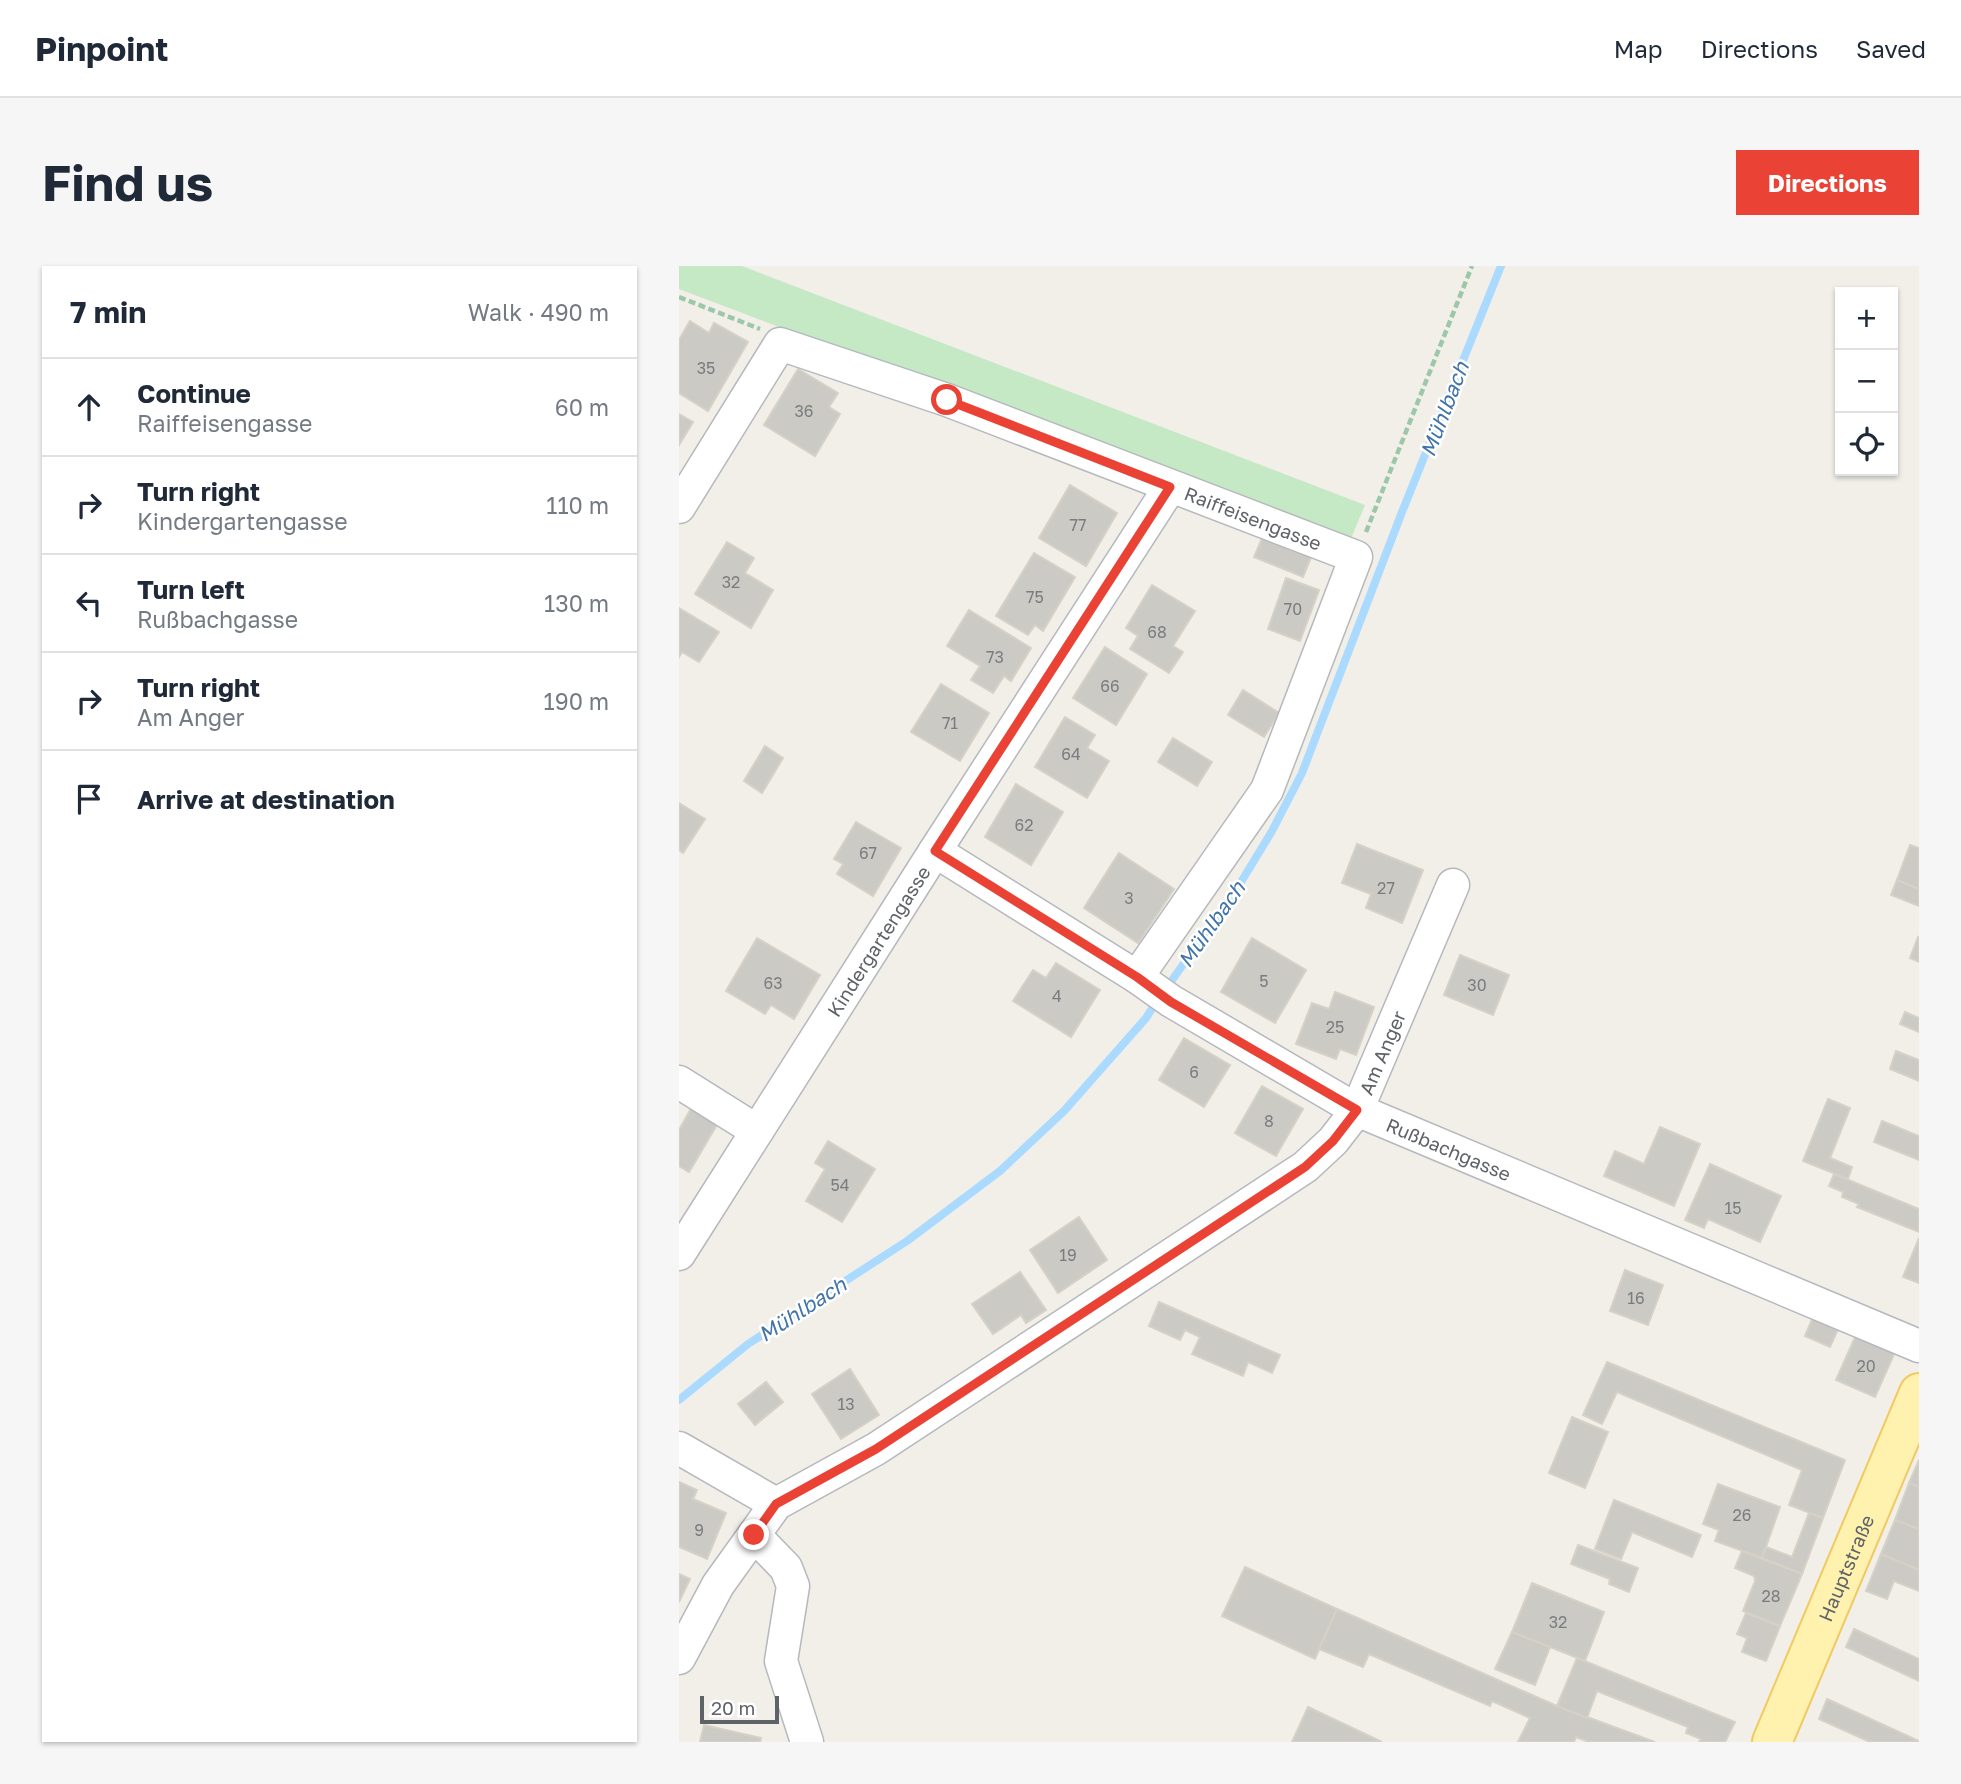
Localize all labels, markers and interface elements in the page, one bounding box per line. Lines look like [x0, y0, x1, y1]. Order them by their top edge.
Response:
text: Pinpoint [35, 29, 168, 68]
text: Map [1614, 34, 1663, 63]
text: Directions [1701, 34, 1818, 63]
text: Saved [1856, 34, 1926, 63]
button: Directions [1736, 150, 1919, 215]
text: Find us [42, 153, 213, 212]
map controls [1835, 287, 1898, 476]
button: + [1835, 287, 1898, 350]
text: 7 min [70, 294, 146, 330]
text: Walk · 490 m [468, 298, 609, 326]
button: − [1835, 350, 1898, 413]
water label: Mühlbach [1414, 357, 1474, 460]
house number: 35 [697, 358, 715, 378]
text: Continue [137, 378, 251, 409]
route start [931, 384, 962, 415]
icon: ahead [70, 388, 108, 426]
text: 60 m [555, 393, 609, 421]
house number: 36 [794, 401, 814, 421]
text: Raiffeisengasse [137, 409, 312, 437]
button: locate [1835, 413, 1898, 476]
text: Turn right [137, 476, 260, 507]
street label: Raiffeisengasse [1182, 481, 1325, 554]
icon: right [70, 486, 108, 524]
text: 110 m [546, 491, 609, 519]
text: Kindergartengasse [137, 507, 348, 535]
house number: 77 [1070, 515, 1086, 535]
house number: 32 [722, 572, 740, 592]
text: Turn left [137, 574, 245, 605]
icon: left [70, 584, 108, 622]
house number: 75 [1026, 587, 1044, 607]
text: 130 m [544, 589, 609, 617]
house number: 70 [1284, 599, 1302, 619]
text: Rußbachgasse [137, 605, 298, 633]
house number: 68 [1147, 622, 1167, 642]
house number: 73 [986, 647, 1004, 667]
text: Turn right [137, 672, 260, 703]
house number: 66 [1100, 676, 1120, 696]
icon: right [70, 682, 108, 720]
text: 190 m [544, 687, 609, 715]
text: Am Anger [137, 703, 245, 731]
house number: 71 [942, 713, 958, 733]
house number: 64 [1061, 744, 1081, 764]
icon: arrive [70, 780, 108, 818]
text: Arrive at destination [137, 784, 395, 815]
house number: 62 [1015, 815, 1033, 835]
house number: 67 [859, 843, 877, 863]
street label: Kindergartengasse [822, 861, 934, 1020]
water label: Mühlbach [1172, 875, 1251, 972]
house number: 27 [1377, 878, 1395, 898]
house number: 3 [1124, 888, 1134, 908]
house number: 5 [1259, 971, 1269, 991]
house number: 63 [763, 973, 783, 993]
house number: 30 [1467, 975, 1487, 995]
house number: 4 [1052, 986, 1062, 1006]
street label: Am Anger [1354, 1006, 1410, 1098]
house number: 25 [1326, 1017, 1344, 1037]
house number: 6 [1189, 1062, 1199, 1082]
house number: 8 [1264, 1111, 1274, 1131]
street label: Rußbachgasse [1383, 1112, 1515, 1185]
house number: 54 [830, 1175, 850, 1195]
house number: 15 [1724, 1198, 1742, 1218]
house number: 19 [1059, 1245, 1077, 1265]
water label: Mühlbach [753, 1270, 852, 1347]
house number: 16 [1627, 1288, 1645, 1308]
house number: 20 [1856, 1356, 1876, 1376]
house number: 13 [837, 1394, 855, 1414]
house number: 26 [1733, 1505, 1751, 1525]
street label: Hauptstraße [1813, 1511, 1878, 1625]
route end [738, 1519, 769, 1550]
house number: 9 [694, 1520, 704, 1540]
house number: 28 [1761, 1586, 1781, 1606]
house number: 32 [1549, 1612, 1567, 1632]
scale bar [700, 1693, 779, 1725]
text: 20 m [711, 1696, 755, 1719]

